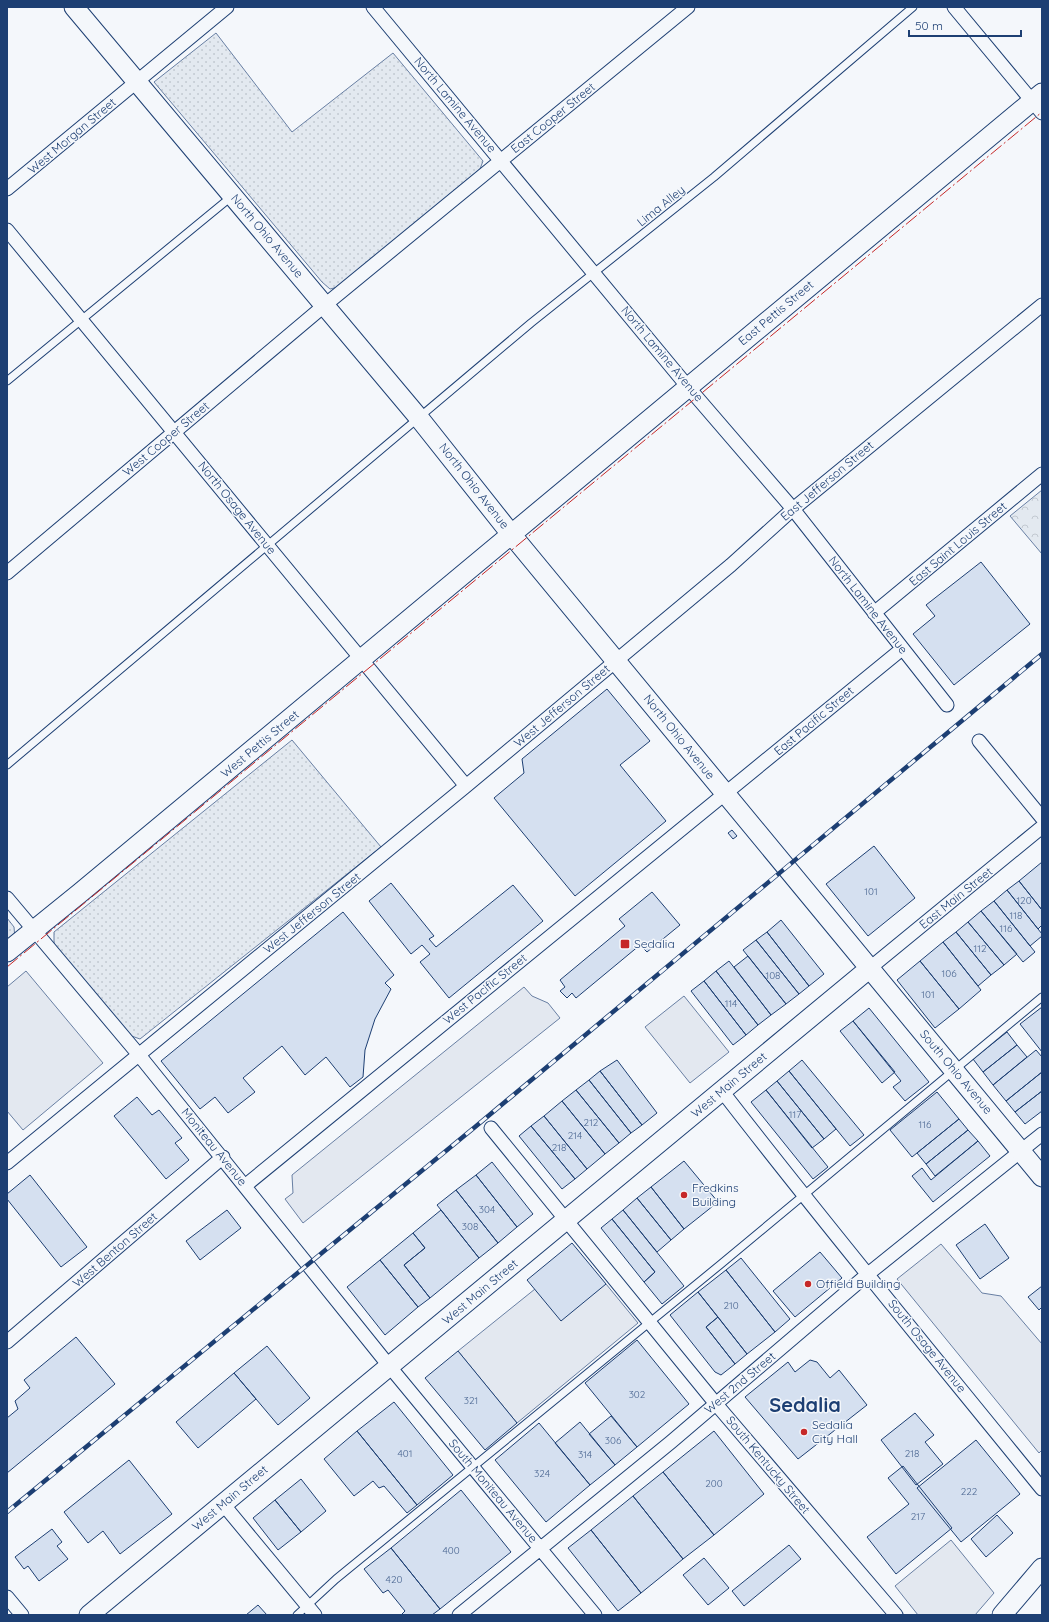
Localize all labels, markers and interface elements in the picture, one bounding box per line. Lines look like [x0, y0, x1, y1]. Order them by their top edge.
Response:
scale bar [909, 12, 1021, 38]
text: 50 m [915, 18, 943, 33]
street label: North Lamine Avenue [411, 54, 500, 156]
street label: East Cooper Street [507, 79, 598, 156]
street label: West Morgan Street [25, 94, 119, 177]
street label: Lima Alley [634, 182, 688, 229]
street label: North Ohio Avenue [228, 191, 307, 281]
street label: East Pettis Street [735, 277, 816, 348]
street label: North Lamine Avenue [618, 303, 707, 405]
street label: West Cooper Street [119, 398, 212, 479]
street label: East Jefferson Street [777, 437, 876, 524]
street label: North Ohio Avenue [436, 440, 513, 532]
street label: North Osage Avenue [195, 458, 280, 557]
street label: East Saint Louis Street [906, 498, 1009, 589]
street label: North Lamine Avenue [826, 553, 911, 657]
street label: West Jefferson Street [511, 661, 613, 750]
street label: East Pacific Street [771, 683, 857, 758]
street label: North Ohio Avenue [641, 691, 718, 782]
street label: West Pettis Street [218, 707, 302, 781]
street label: East Main Street [916, 864, 995, 932]
street label: West Jefferson Street [260, 869, 363, 956]
house number: 101 [864, 885, 878, 898]
house number: 120 [1016, 894, 1032, 907]
house number: 118 [1010, 909, 1022, 922]
house number: 116 [1000, 922, 1013, 935]
place label: Sedalia [634, 936, 675, 951]
marker: Sedalia [619, 938, 631, 950]
house number: 112 [974, 942, 987, 955]
street label: West Pacific Street [440, 950, 530, 1027]
house number: 106 [941, 967, 957, 980]
house number: 108 [765, 969, 781, 982]
house number: 101 [921, 988, 935, 1001]
house number: 114 [725, 997, 737, 1010]
street label: South Ohio Avenue [917, 1027, 996, 1117]
street label: West Main Street [688, 1049, 769, 1121]
street label: Moniteau Avenue [178, 1105, 251, 1189]
house number: 117 [789, 1108, 801, 1121]
house number: 212 [584, 1116, 599, 1129]
house number: 116 [919, 1118, 932, 1131]
house number: 214 [568, 1129, 582, 1142]
house number: 218 [552, 1141, 566, 1154]
place label: Fredkins Building [692, 1180, 739, 1209]
marker: Fredkins Building [679, 1190, 689, 1200]
house number: 304 [479, 1203, 495, 1216]
street label: West Benton Street [69, 1209, 160, 1290]
house number: 308 [462, 1220, 478, 1233]
street label: West Main Street [439, 1256, 520, 1328]
place label: Offield Building [816, 1276, 900, 1291]
marker: Offield Building [803, 1279, 813, 1289]
street label: South Osage Avenue [885, 1296, 970, 1395]
house number: 210 [723, 1299, 739, 1312]
street label: West 2nd Street [701, 1349, 778, 1417]
house number: 302 [629, 1388, 646, 1401]
district label: Sedalia [769, 1392, 841, 1417]
house number: 321 [464, 1394, 478, 1407]
street label: South Kentucky Street [723, 1413, 814, 1517]
place label: Sedalia City Hall [812, 1417, 858, 1446]
marker: Sedalia City Hall [799, 1427, 809, 1437]
house number: 306 [605, 1434, 622, 1447]
street label: South Moniteau Avenue [446, 1436, 541, 1546]
house number: 401 [398, 1447, 412, 1460]
house number: 218 [905, 1447, 919, 1460]
house number: 314 [578, 1448, 592, 1461]
street label: West Main Street [189, 1462, 270, 1534]
house number: 324 [534, 1467, 550, 1480]
house number: 200 [705, 1477, 723, 1490]
house number: 222 [961, 1485, 978, 1498]
house number: 217 [911, 1510, 925, 1523]
house number: 400 [442, 1544, 460, 1557]
house number: 420 [386, 1573, 402, 1586]

